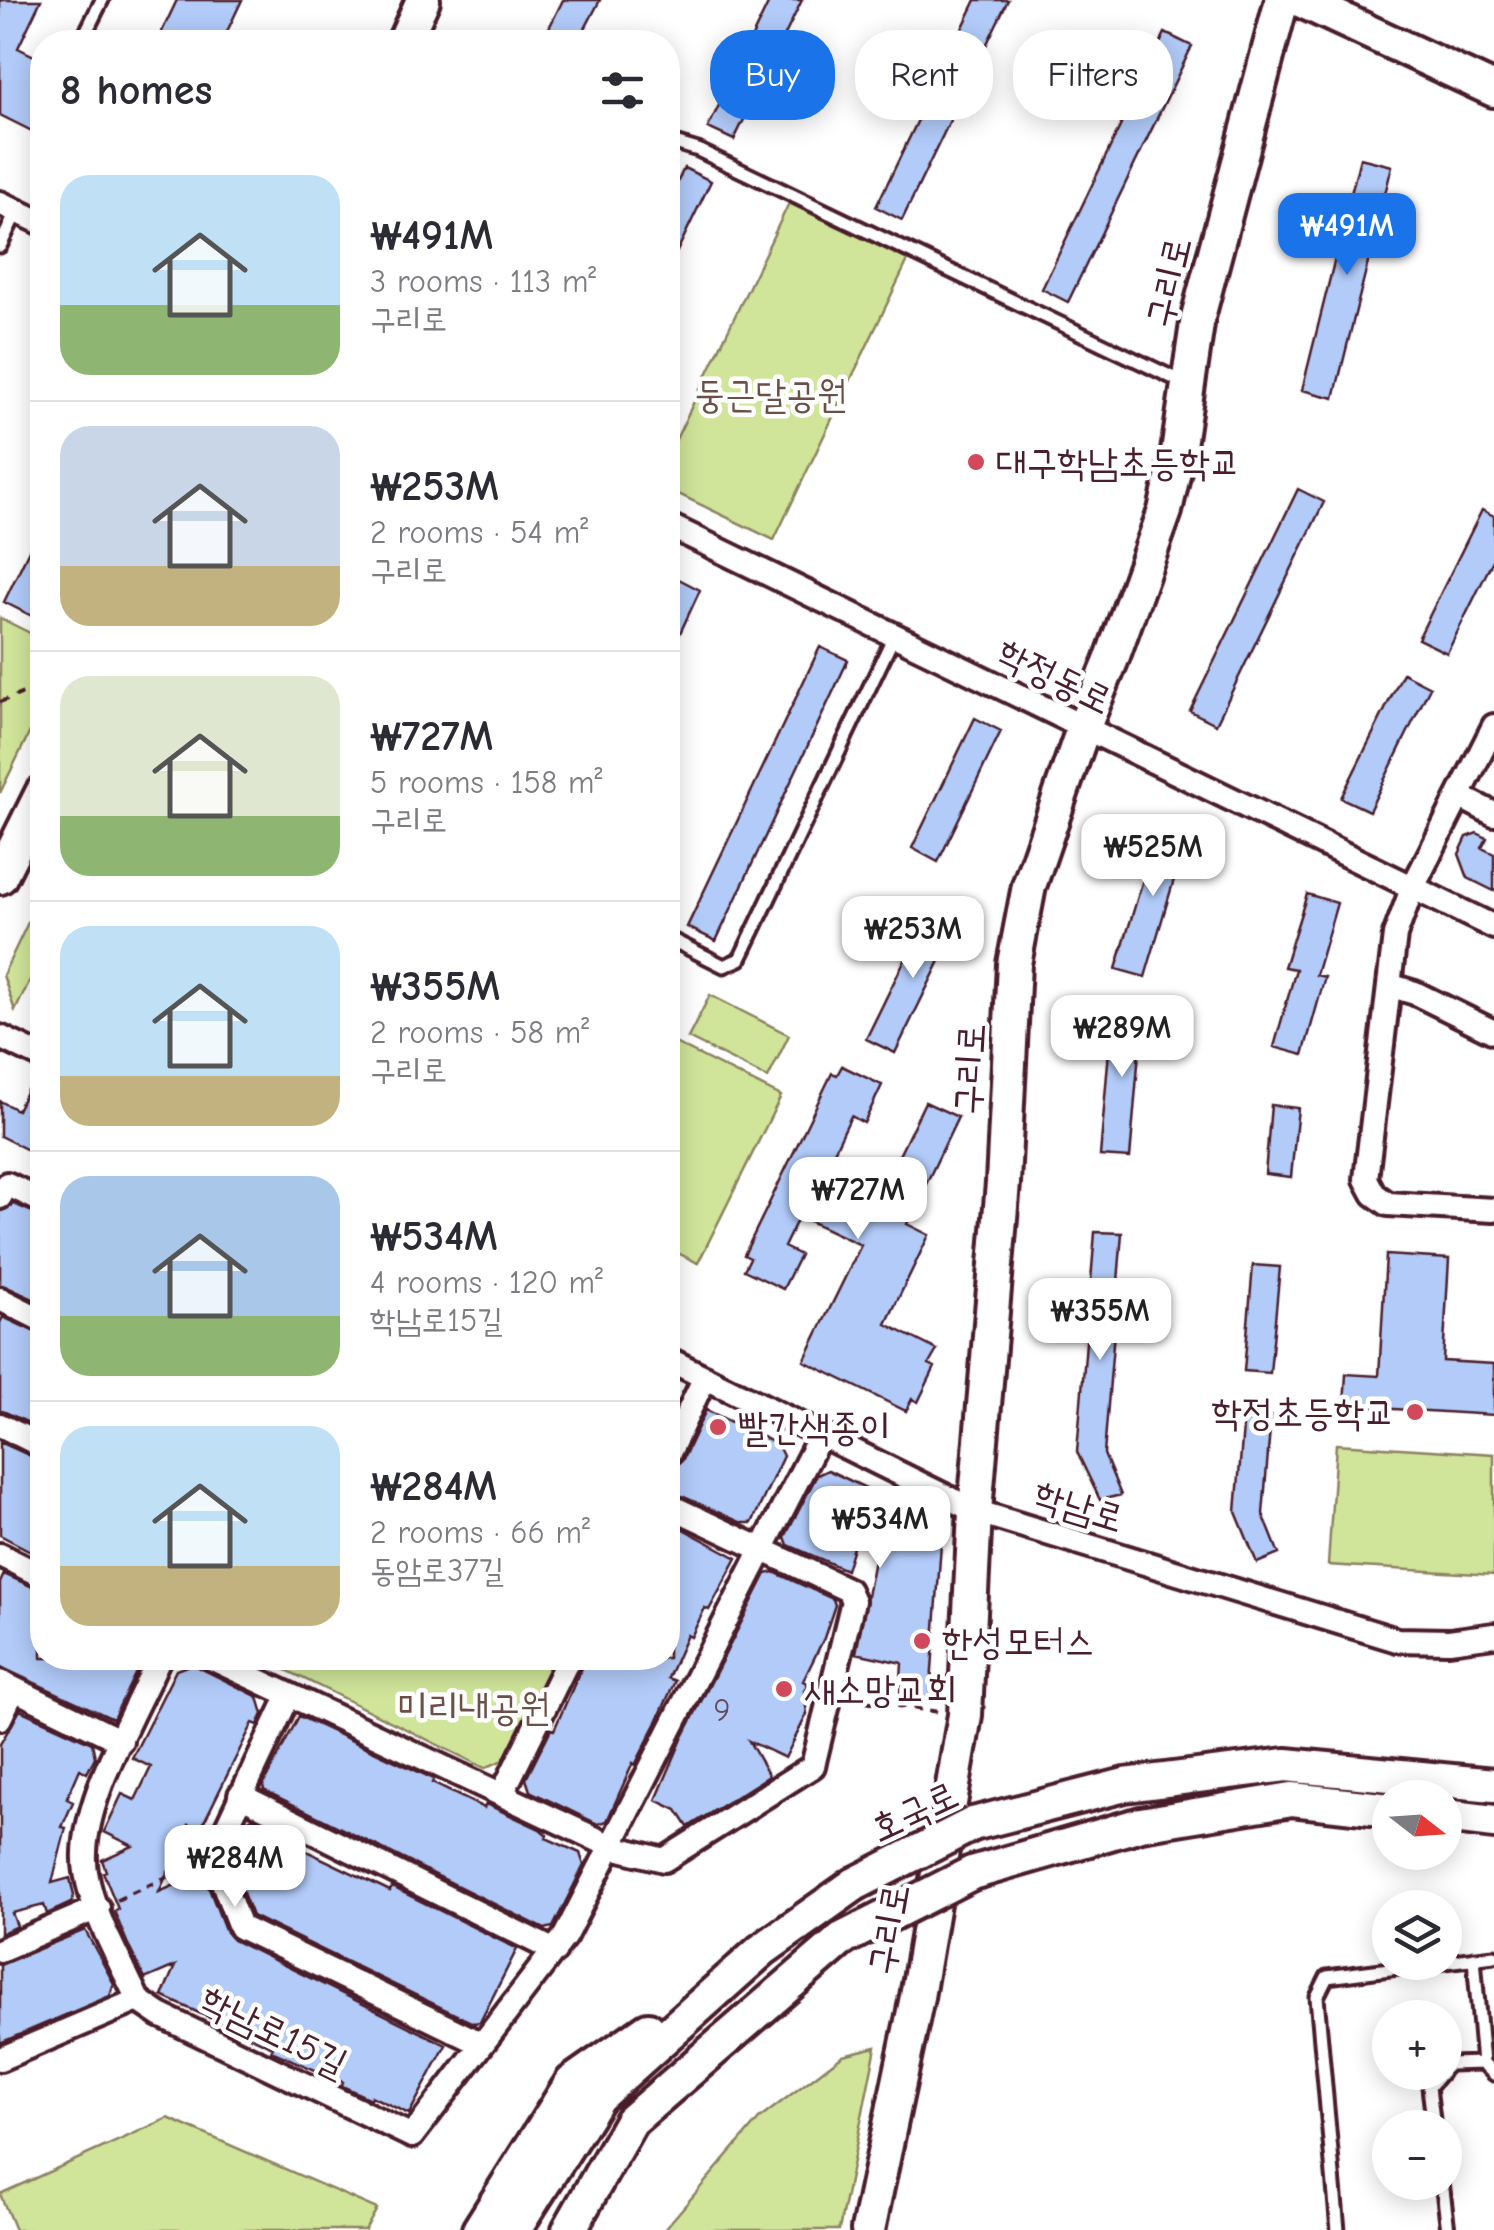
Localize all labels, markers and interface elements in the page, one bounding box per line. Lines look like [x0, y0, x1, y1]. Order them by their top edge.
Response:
chip: Buy [710, 30, 835, 120]
chip: Rent [855, 30, 993, 120]
chip: Filters [1013, 30, 1173, 120]
icon: filters [595, 63, 650, 118]
text: 8 homes [60, 66, 212, 115]
pin: ₩491M [1277, 193, 1417, 278]
text: ₩491M [1300, 207, 1394, 244]
text: ₩491M [370, 211, 493, 260]
icon: home [140, 215, 260, 335]
street label: 구리로 [1137, 233, 1201, 332]
text: 3 rooms · 113 m² [370, 263, 596, 300]
text: 구리로 [370, 301, 447, 338]
park label: 둥근달공원 [695, 373, 847, 417]
place label: 대구학남초등학교 [996, 441, 1241, 485]
marker: 대구학남초등학교 [965, 451, 987, 473]
text: ₩253M [370, 462, 499, 511]
icon: home [140, 466, 260, 586]
text: 2 rooms · 54 m² [370, 514, 588, 551]
text: 구리로 [370, 552, 447, 589]
street label: 학정동로 [990, 630, 1119, 723]
text: ₩727M [370, 712, 493, 761]
icon: home [140, 716, 260, 836]
text: 5 rooms · 158 m² [370, 764, 602, 801]
text: 구리로 [370, 802, 447, 839]
pin: ₩525M [1083, 814, 1223, 899]
text: ₩525M [1103, 828, 1203, 865]
pin: ₩253M [843, 896, 983, 981]
text: ₩253M [864, 910, 962, 947]
text: ₩355M [370, 962, 500, 1011]
icon: home [140, 966, 260, 1086]
pin: ₩289M [1052, 995, 1192, 1080]
text: ₩289M [1073, 1009, 1171, 1046]
text: 2 rooms · 58 m² [370, 1014, 589, 1051]
street label: 구리로 [946, 1022, 994, 1116]
text: 구리로 [370, 1052, 447, 1089]
pin: ₩727M [788, 1157, 928, 1242]
text: ₩727M [811, 1171, 905, 1208]
text: ₩534M [370, 1212, 498, 1261]
icon: home [140, 1216, 260, 1336]
text: 4 rooms · 120 m² [370, 1264, 603, 1301]
pin: ₩355M [1030, 1278, 1170, 1363]
text: ₩355M [1050, 1292, 1150, 1329]
text: 학남로15길 [370, 1302, 503, 1339]
place label: 학정초등학교 [1212, 1391, 1395, 1435]
marker: 학정초등학교 [1404, 1401, 1426, 1423]
place label: 빨간색종이 [738, 1406, 891, 1450]
marker: 빨간색종이 [707, 1416, 729, 1438]
text: ₩284M [370, 1462, 497, 1511]
icon: home [140, 1466, 260, 1586]
street label: 학남로 [1028, 1473, 1129, 1541]
pin: ₩534M [810, 1486, 950, 1571]
text: ₩534M [831, 1500, 929, 1537]
text: 2 rooms · 66 m² [370, 1514, 590, 1551]
text: 동암로37길 [370, 1552, 504, 1589]
place label: 한성모터스 [942, 1620, 1095, 1664]
marker: 한성모터스 [911, 1630, 933, 1652]
place label: 새소망교회 [804, 1668, 957, 1712]
marker: 새소망교회 [773, 1678, 795, 1700]
park label: 미리내공원 [398, 1686, 550, 1730]
house number: 9 [714, 1692, 731, 1729]
street label: 호국로 [864, 1773, 965, 1851]
north arrow [1372, 1780, 1462, 1870]
map controls [1372, 1780, 1462, 2200]
pin: ₩284M [165, 1825, 305, 1910]
text: ₩284M [187, 1839, 283, 1876]
street label: 구리로 [859, 1880, 919, 1978]
button: layers [1372, 1890, 1462, 1980]
street label: 학남로15길 [193, 1978, 354, 2086]
button: + [1372, 2000, 1462, 2090]
button: − [1372, 2110, 1462, 2200]

